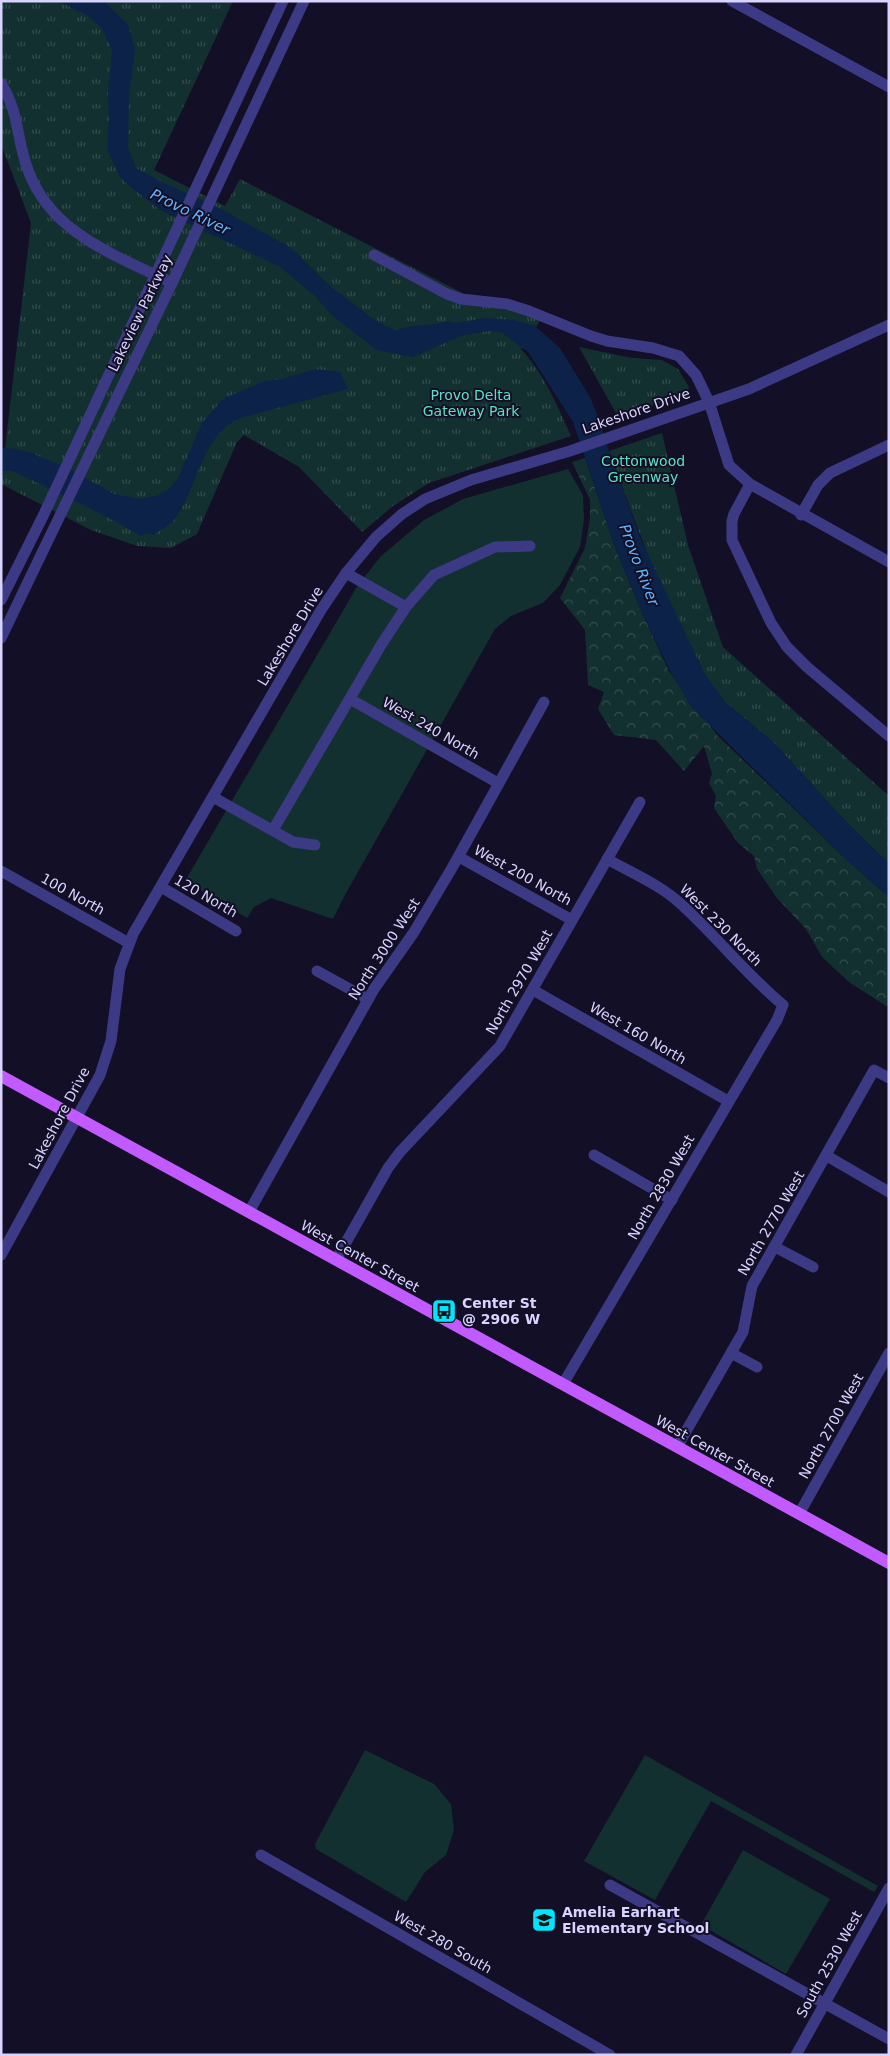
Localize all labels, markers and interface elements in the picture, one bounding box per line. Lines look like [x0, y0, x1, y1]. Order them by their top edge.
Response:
water label: Provo River [147, 185, 233, 239]
street label: Lakeview Parkway [105, 252, 175, 374]
street label: Lakeshore Drive [580, 385, 692, 437]
park label: Provo Delta Gateway Park [423, 387, 520, 419]
park label: Cottonwood Greenway [601, 453, 685, 485]
water label: Provo River [615, 522, 663, 609]
street label: Lakeshore Drive [254, 583, 326, 689]
street label: West 240 North [380, 694, 482, 762]
street label: West 200 North [471, 842, 575, 908]
street label: 100 North [38, 870, 108, 918]
street label: 120 North [172, 871, 240, 921]
street label: West 230 North [677, 881, 765, 969]
street label: North 3000 West [345, 895, 423, 1003]
street label: North 2970 West [483, 926, 556, 1037]
street label: West 160 North [587, 999, 689, 1067]
street label: Lakeshore Drive [25, 1064, 93, 1172]
street label: North 2830 West [625, 1131, 698, 1242]
street label: North 2770 West [735, 1167, 808, 1278]
street label: West Center Street [298, 1217, 422, 1295]
place label: Center St @ 2906 W [462, 1295, 540, 1327]
bus stop icon: Center St @ 2906 W [431, 1298, 457, 1324]
street label: North 2700 West [795, 1370, 867, 1482]
street label: West Center Street [653, 1412, 777, 1490]
place label: Amelia Earhart Elementary School [562, 1904, 709, 1936]
street label: West 280 South [391, 1907, 495, 1977]
school or university icon: Amelia Earhart Elementary School [531, 1907, 557, 1933]
street label: South 2530 West [793, 1907, 865, 2020]

